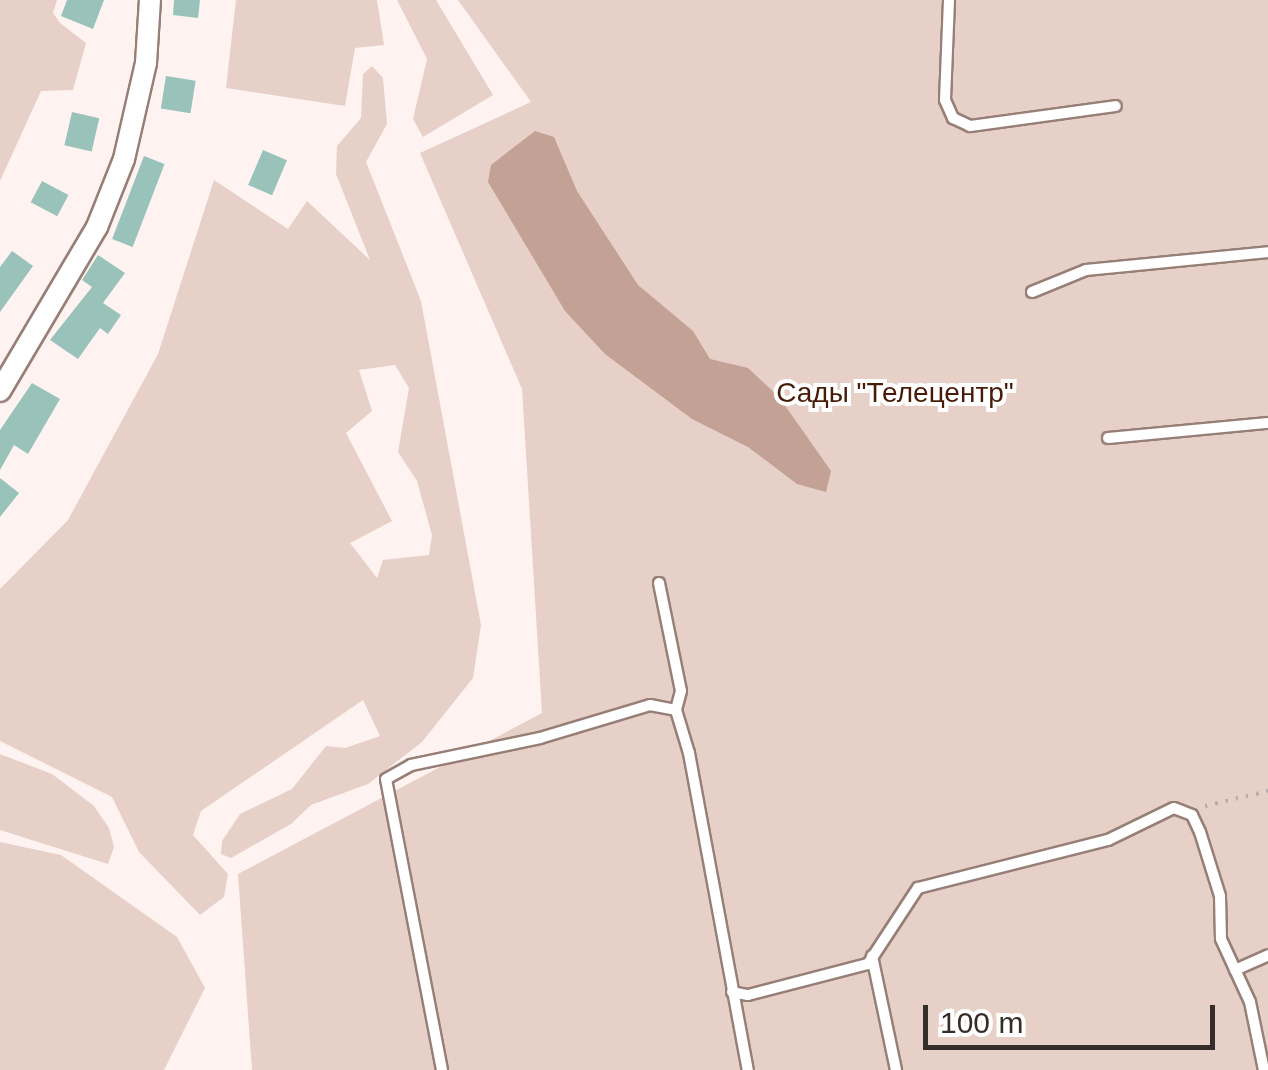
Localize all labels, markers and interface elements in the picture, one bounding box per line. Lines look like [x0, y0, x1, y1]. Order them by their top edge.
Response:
park label: Сады "Телецентр" [776, 376, 1014, 410]
scale bar [928, 985, 1220, 1047]
text: 100 m [940, 1006, 1023, 1039]

